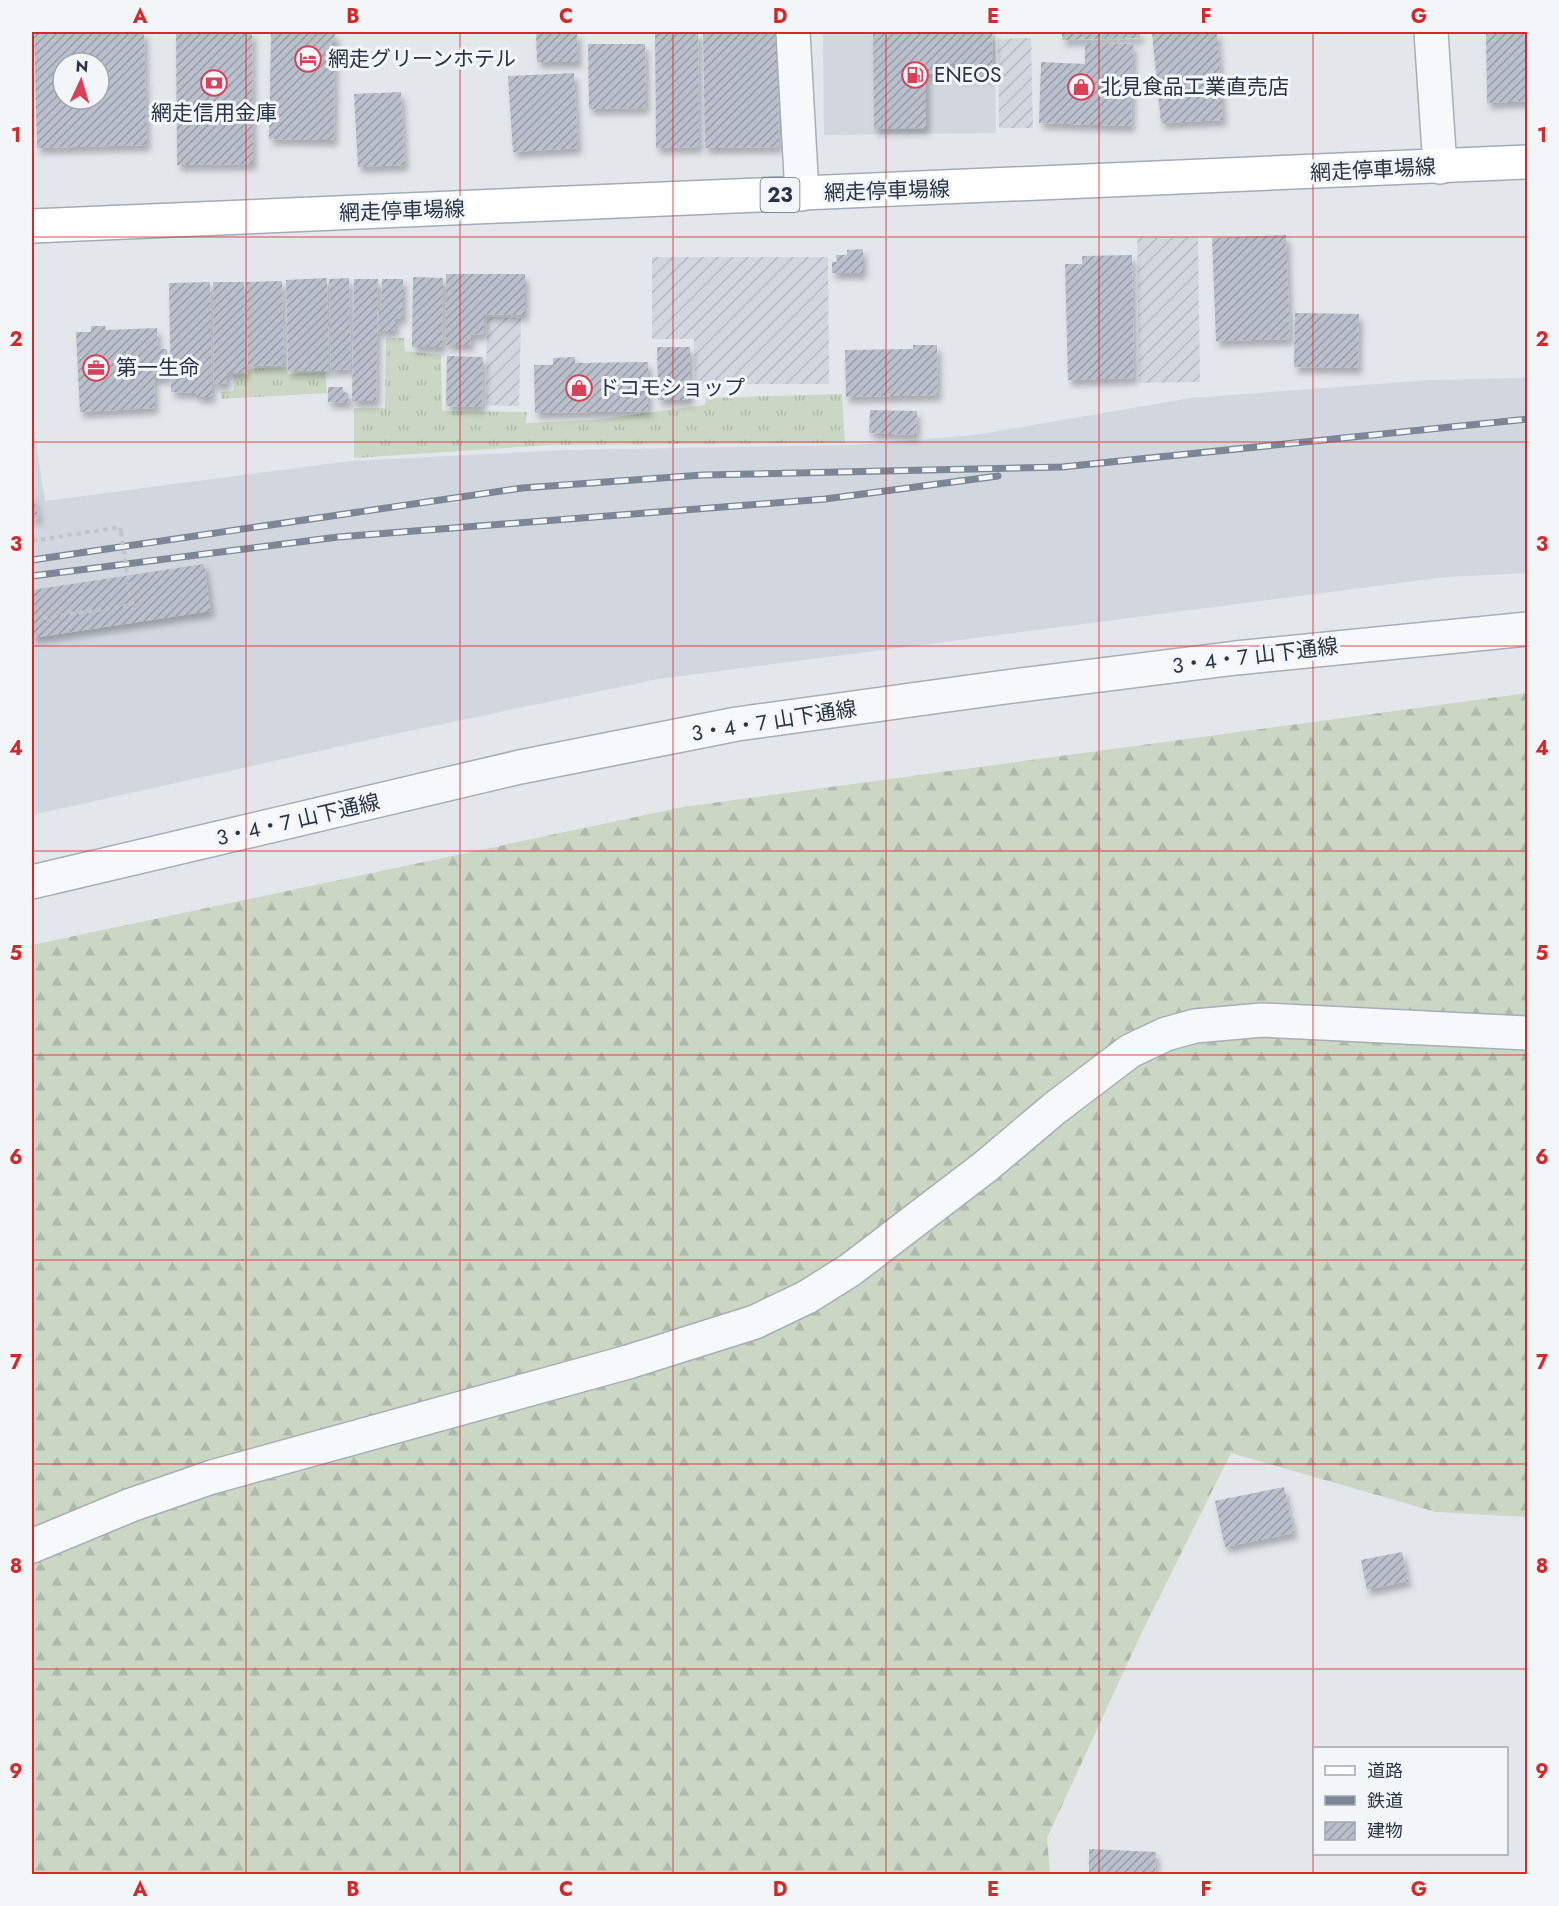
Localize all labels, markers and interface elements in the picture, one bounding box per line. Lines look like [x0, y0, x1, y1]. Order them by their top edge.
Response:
text: A [132, 2, 148, 31]
text: B [346, 2, 360, 31]
text: C [559, 2, 573, 31]
text: D [773, 2, 787, 31]
text: E [987, 2, 999, 31]
text: F [1200, 2, 1212, 31]
text: G [1411, 2, 1427, 31]
hotel icon: 網走グリーンホテル [293, 44, 323, 74]
place label: 網走グリーンホテル [328, 44, 516, 74]
north arrow [51, 51, 111, 111]
text: N [75, 55, 89, 78]
fuel station icon: ENEOS [900, 60, 930, 90]
place label: ENEOS [934, 60, 1001, 90]
bank icon: 網走信用金庫 [199, 68, 229, 98]
shop icon: 北見食品工業直売店 [1066, 72, 1096, 102]
place label: 北見食品工業直売店 [1100, 72, 1289, 102]
place label: 網走信用金庫 [151, 98, 277, 128]
text: 1 [11, 121, 21, 150]
text: 1 [1537, 121, 1547, 150]
street label: 網走停車場線 [1309, 152, 1437, 188]
street label: 網走停車場線 [824, 174, 950, 208]
road number: 23 [760, 178, 800, 212]
street label: 網走停車場線 [339, 194, 465, 228]
text: 2 [9, 325, 23, 354]
text: 2 [1535, 325, 1549, 354]
office icon: 第一生命 [81, 353, 111, 383]
place label: 第一生命 [116, 353, 200, 383]
shop icon: ドコモショップ [564, 373, 594, 403]
place label: ドコモショップ [598, 373, 745, 403]
text: 3 [10, 530, 22, 559]
text: 3 [1536, 530, 1548, 559]
street label: 3・4・7 山下通線 [1170, 631, 1340, 681]
street label: 3・4・7 山下通線 [689, 693, 859, 749]
text: 4 [9, 734, 23, 763]
text: 4 [1535, 734, 1549, 763]
street label: 3・4・7 山下通線 [213, 787, 383, 853]
text: 5 [10, 939, 23, 968]
text: 5 [1536, 939, 1549, 968]
text: 6 [9, 1143, 23, 1172]
text: 6 [1535, 1143, 1549, 1172]
text: 7 [10, 1348, 23, 1377]
text: 7 [1536, 1348, 1549, 1377]
text: 8 [10, 1552, 22, 1581]
text: 8 [1536, 1552, 1548, 1581]
legend [1313, 1747, 1508, 1855]
text: 9 [9, 1757, 23, 1786]
text: 9 [1535, 1757, 1549, 1786]
text: 道路 [1367, 1758, 1403, 1784]
text: 鉄道 [1367, 1788, 1403, 1814]
text: 建物 [1367, 1818, 1403, 1844]
text: A [132, 1875, 148, 1904]
text: B [346, 1875, 360, 1904]
text: C [559, 1875, 573, 1904]
text: D [773, 1875, 787, 1904]
text: E [987, 1875, 999, 1904]
text: F [1200, 1875, 1212, 1904]
text: G [1411, 1875, 1427, 1904]

